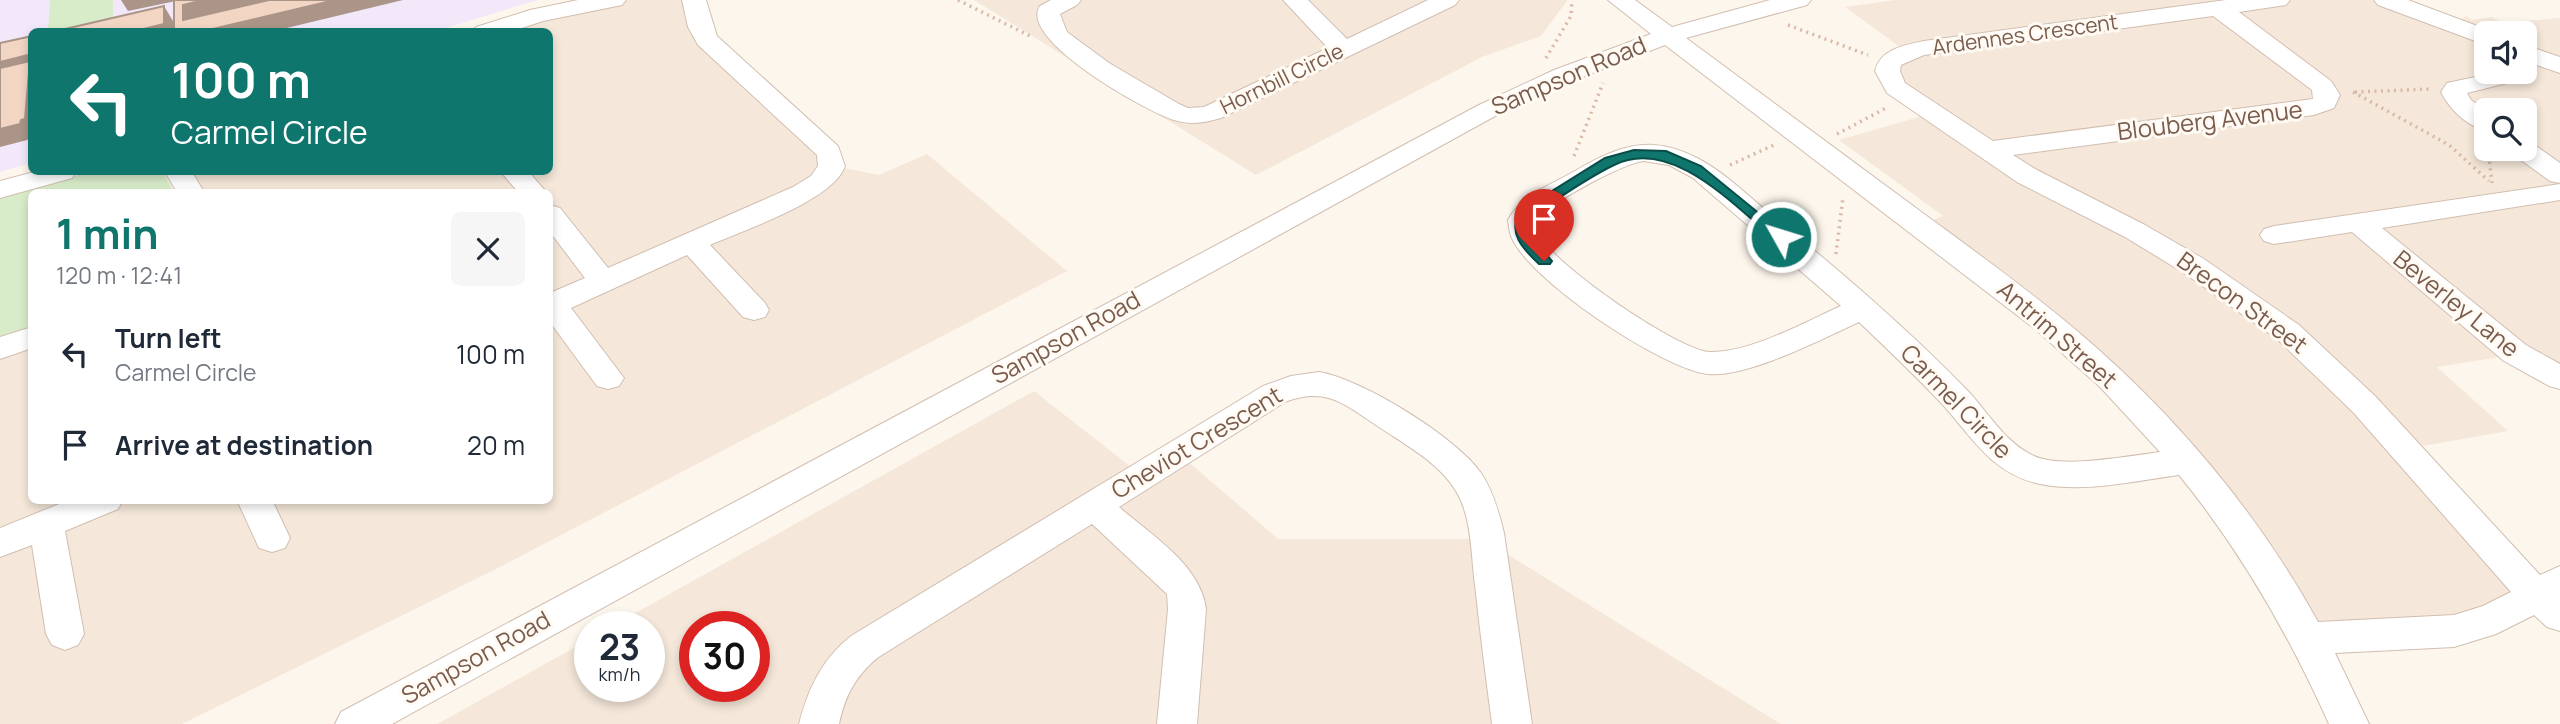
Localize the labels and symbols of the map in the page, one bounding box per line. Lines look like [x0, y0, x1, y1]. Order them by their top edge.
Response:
street label: Ardennes Crescent [1930, 7, 2120, 61]
street label: Sampson Road [1486, 27, 1651, 122]
street label: Hornbill Circle [1215, 36, 1348, 120]
street label: Blouberg Avenue [2115, 92, 2304, 147]
pin [1514, 189, 1574, 261]
position arrow [1744, 200, 1818, 274]
street label: Beverley Lane [2387, 242, 2527, 364]
street label: Brecon Street [2171, 243, 2315, 360]
street label: Antrim Street [1991, 273, 2125, 395]
street label: Sampson Road [985, 282, 1146, 391]
street label: Carmel Circle [1894, 336, 2020, 466]
street label: Cheviot Crescent [1105, 378, 1288, 506]
street label: Sampson Road [395, 602, 556, 711]
speed limit sign: 30 [679, 611, 770, 702]

